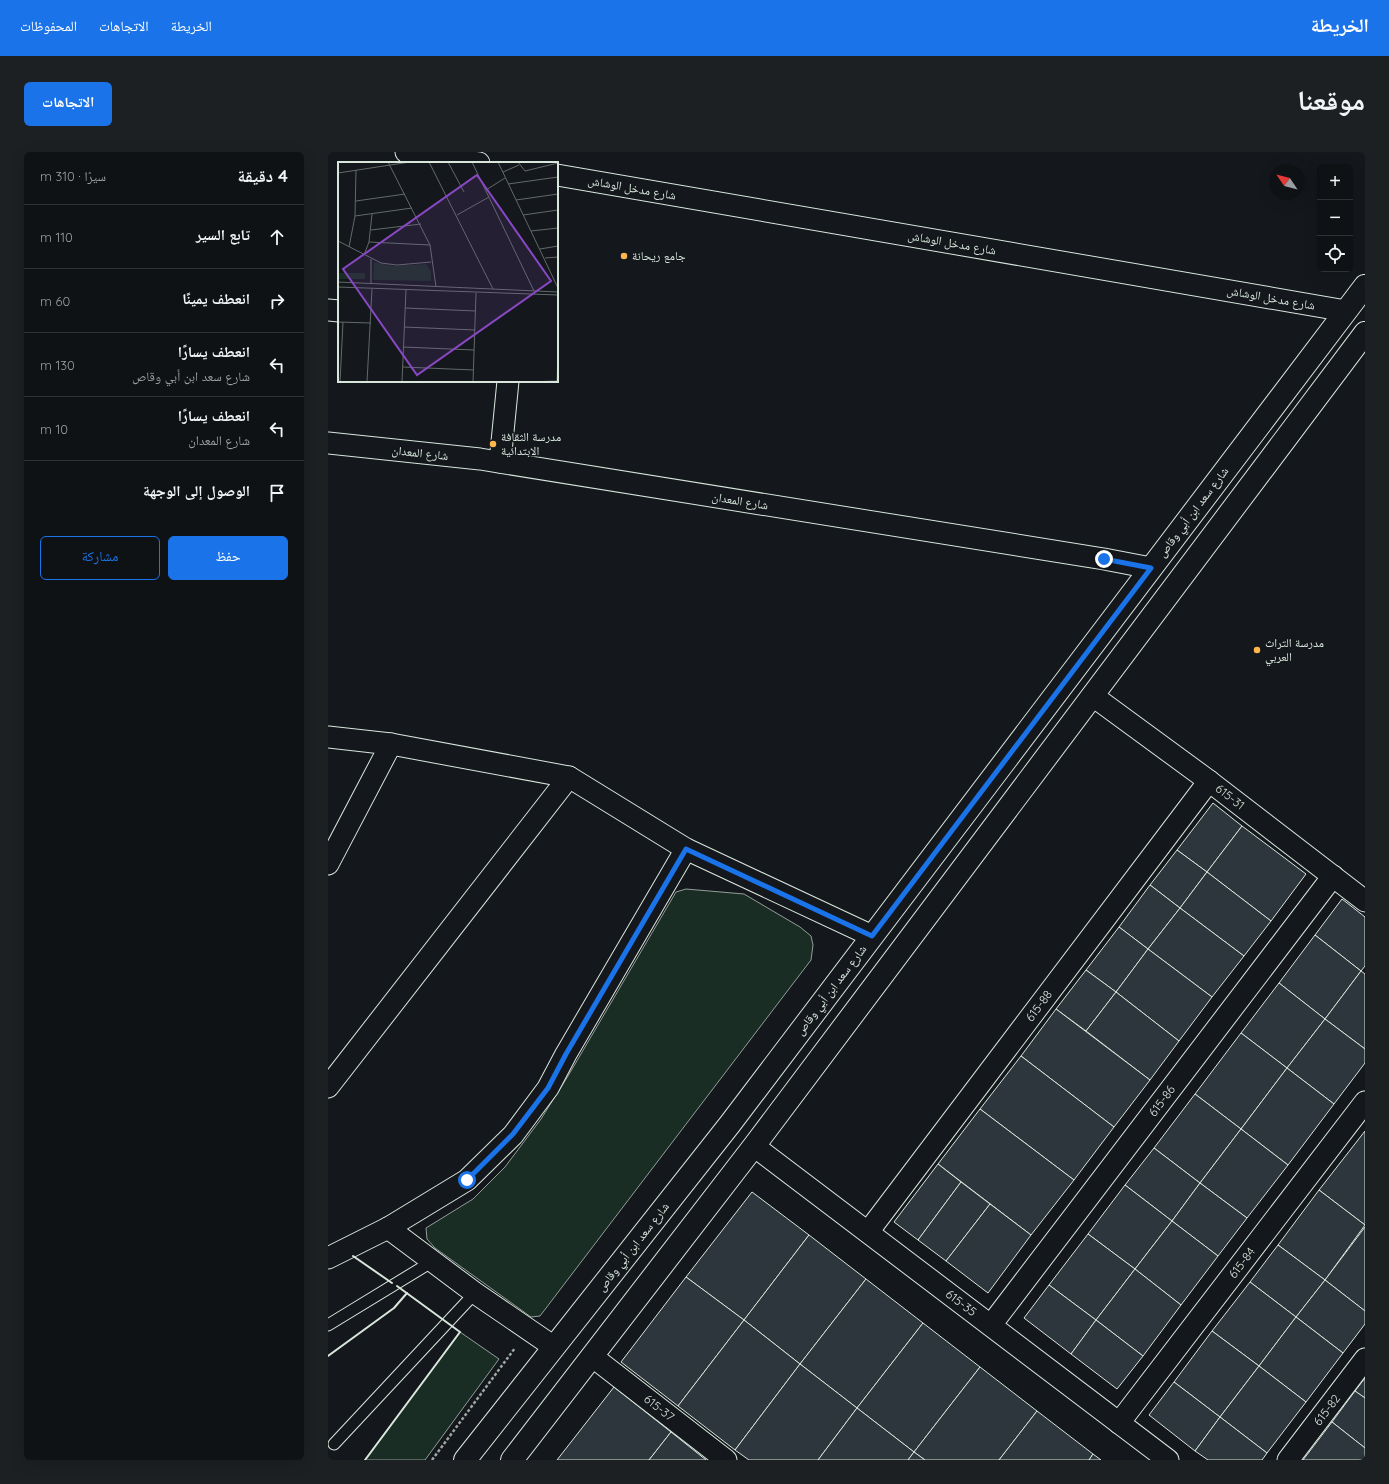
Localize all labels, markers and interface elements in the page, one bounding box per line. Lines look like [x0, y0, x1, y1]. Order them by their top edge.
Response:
text: الخريطة [1311, 13, 1369, 37]
text: المحفوظات [20, 17, 77, 35]
text: الاتجاهات [99, 17, 149, 35]
text: الخريطة [171, 17, 212, 35]
button: الاتجاهات [24, 82, 112, 126]
text: موقعنا [1297, 82, 1365, 117]
inset map [338, 162, 558, 382]
north arrow [1269, 164, 1305, 200]
map controls [1317, 164, 1353, 272]
button: + [1317, 164, 1353, 200]
text: 4 دقيقة [238, 165, 288, 186]
text: سيرًا · 310 m [40, 168, 106, 184]
street label: شارع مدخل الوشاش [587, 172, 677, 204]
button: − [1317, 200, 1353, 236]
text: تابع السير [196, 225, 250, 244]
icon: ahead [266, 226, 288, 248]
street label: شارع مدخل الوشاش [907, 227, 997, 259]
text: 110 m [40, 229, 73, 245]
button: locate [1317, 236, 1353, 272]
place label: جامع ريحانة [632, 248, 686, 263]
marker: جامع ريحانة [619, 251, 629, 261]
street label: شارع مدخل الوشاش [1226, 282, 1316, 314]
text: انعطف يمينًا [182, 289, 250, 308]
icon: right [266, 290, 288, 312]
text: 60 m [40, 293, 70, 309]
text: انعطف يسارًا [178, 342, 250, 361]
icon: left [266, 354, 288, 376]
text: 130 m [40, 357, 75, 373]
text: شارع سعد ابن أبي وقاص [132, 368, 250, 384]
text: انعطف يسارًا [178, 406, 250, 425]
icon: left [266, 418, 288, 440]
text: 10 m [40, 421, 68, 437]
place label: مدرسة الثقافة الابتدائية [501, 429, 561, 458]
text: شارع المعدان [188, 432, 250, 448]
marker: مدرسة الثقافة الابتدائية [488, 439, 498, 449]
street label: شارع المعدان [391, 442, 449, 464]
street label: شارع سعد ابن أبي وقاص [1154, 464, 1234, 562]
text: الوصول إلى الوجهة [143, 481, 250, 500]
icon: arrive [266, 482, 288, 504]
street label: شارع المعدان [711, 489, 769, 513]
button: مشاركة [40, 536, 160, 580]
button: حفظ [168, 536, 288, 580]
route end [1095, 550, 1113, 568]
place label: مدرسة التراث العربي [1265, 635, 1324, 667]
marker: مدرسة التراث العربي [1252, 645, 1262, 655]
street label: 615-31 [1213, 781, 1248, 813]
street label: شارع سعد ابن أبي وقاص [792, 942, 872, 1040]
street label: 615-88 [1022, 987, 1055, 1024]
street label: 615-86 [1145, 1082, 1178, 1119]
route start [458, 1171, 476, 1189]
street label: شارع سعد ابن أبي وقاص [593, 1199, 675, 1296]
street label: 615-84 [1225, 1244, 1258, 1281]
street label: 615-35 [943, 1286, 980, 1319]
street label: 615-37 [641, 1391, 678, 1424]
street label: 615-82 [1310, 1391, 1343, 1428]

